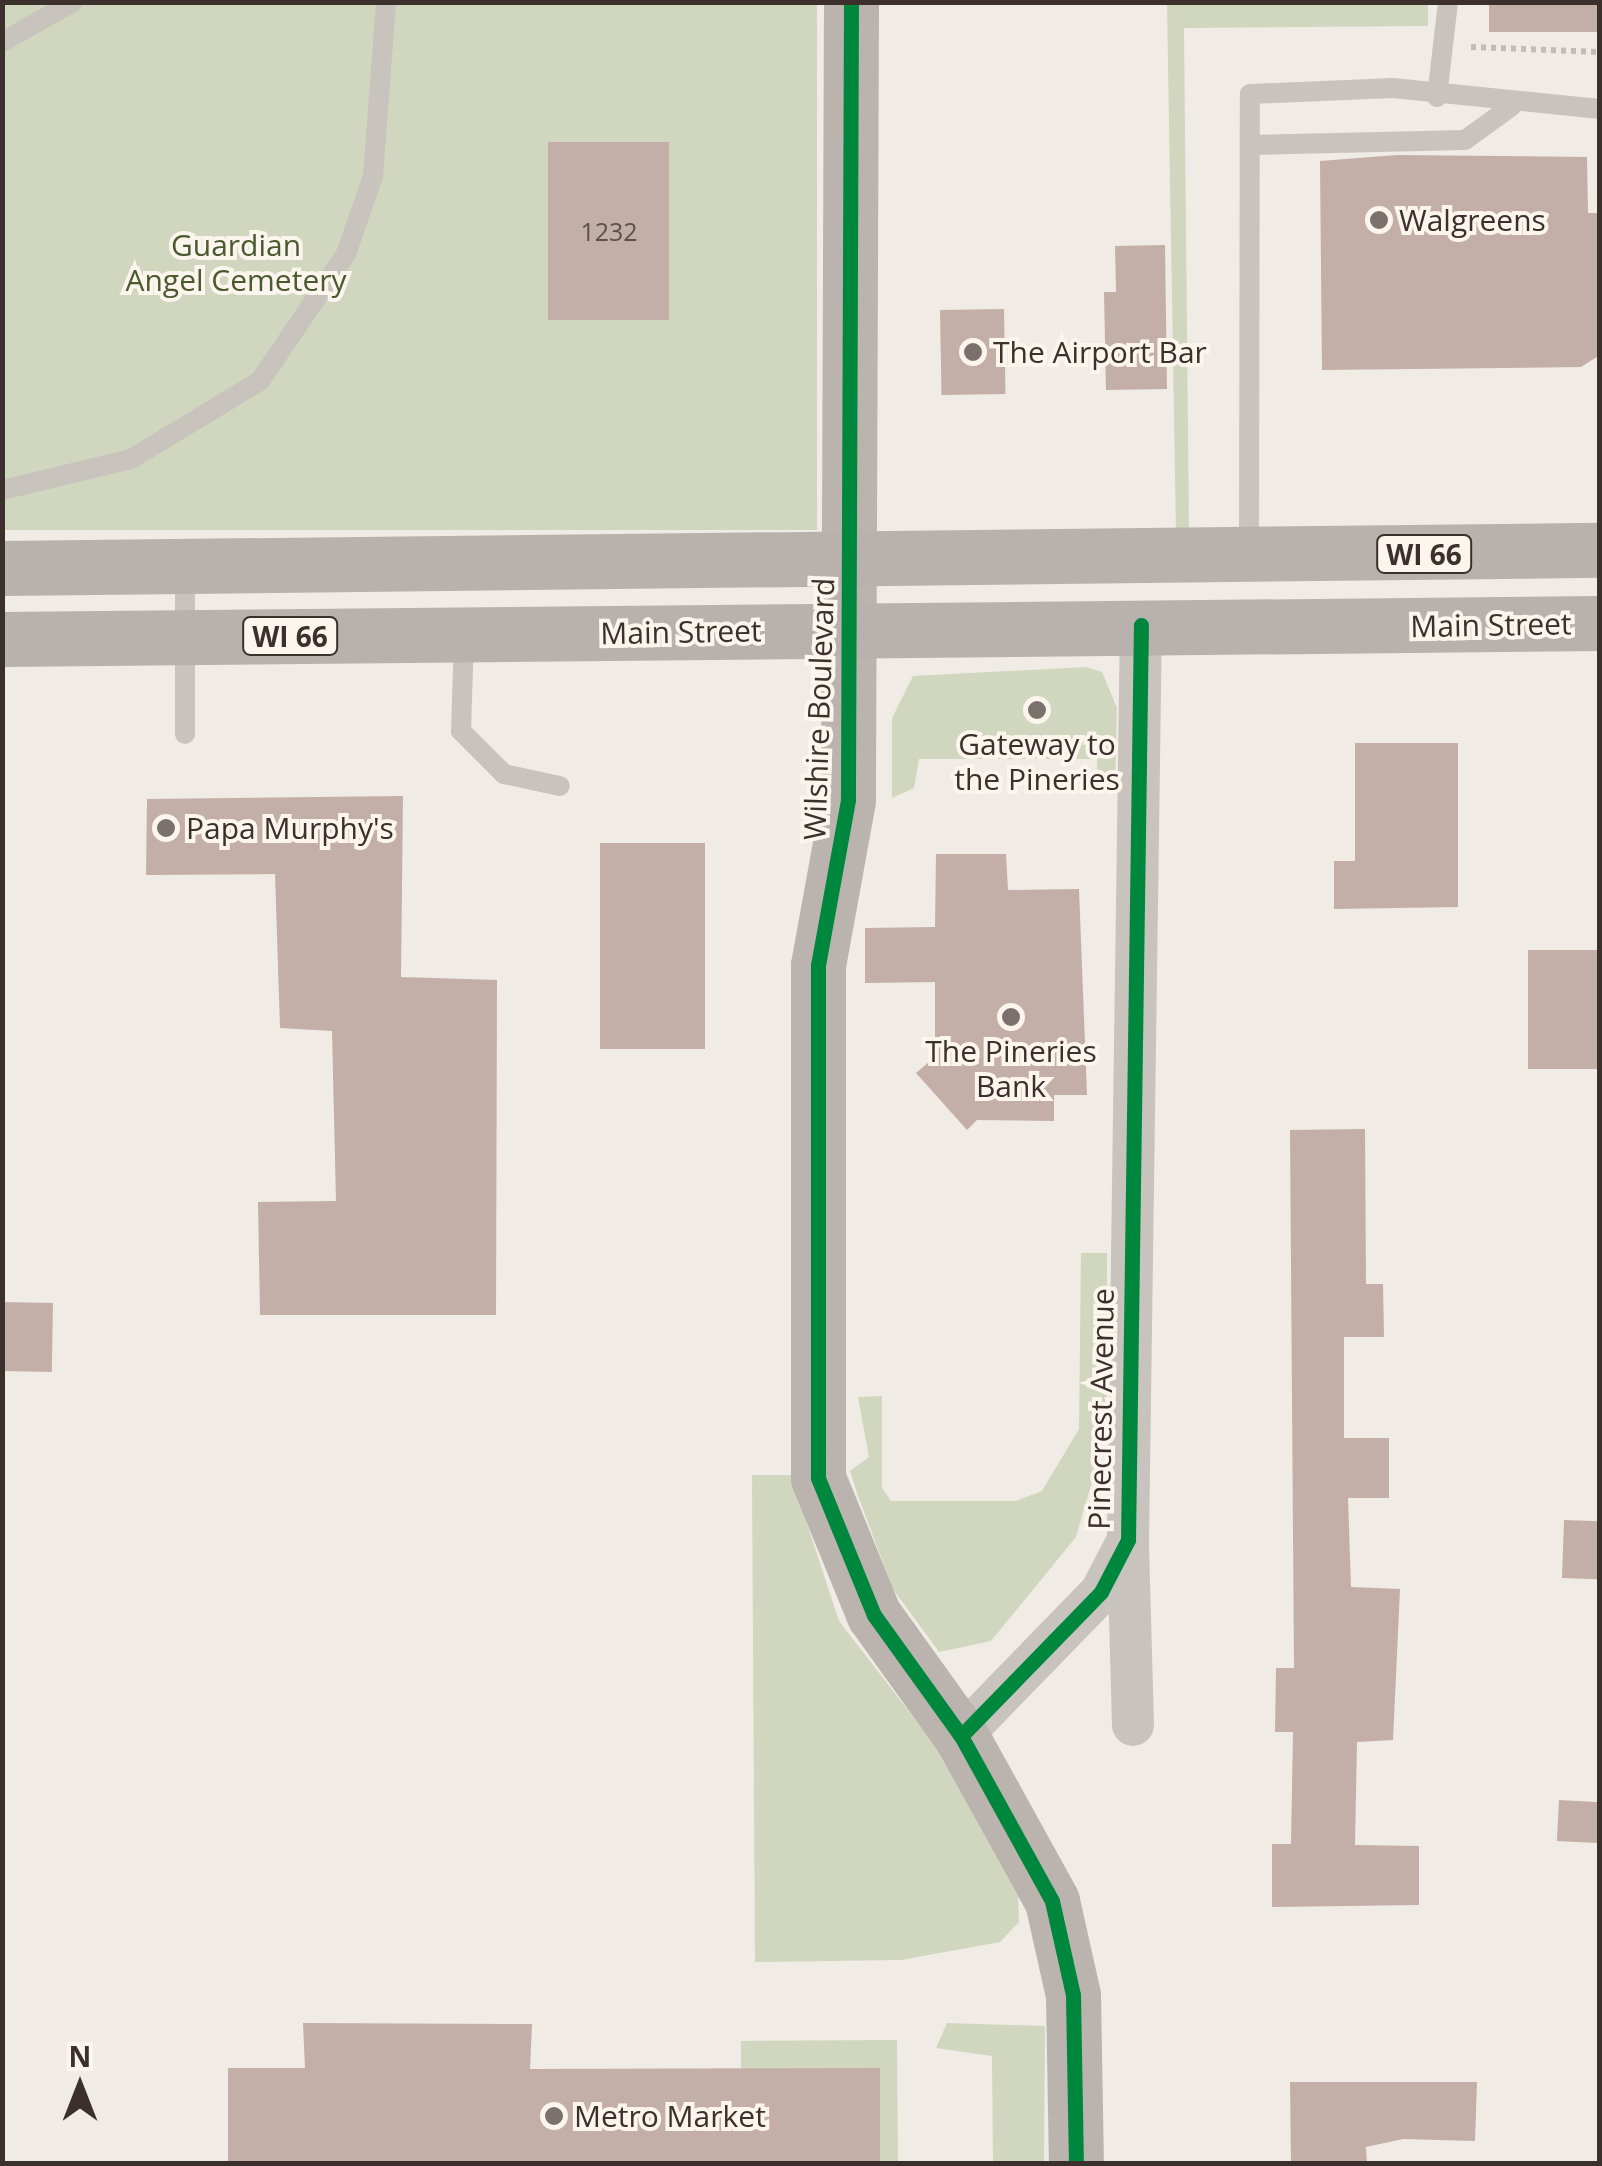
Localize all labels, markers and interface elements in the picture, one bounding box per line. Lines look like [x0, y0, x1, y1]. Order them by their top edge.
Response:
place label: Walgreens [1399, 202, 1546, 238]
marker: Walgreens [1368, 209, 1390, 231]
house number: 1232 [580, 216, 638, 246]
park label: Guardian Angel Cemetery [125, 227, 347, 298]
place label: The Airport Bar [993, 334, 1207, 370]
marker: The Airport Bar [962, 341, 984, 363]
road number: WI 66 [1374, 531, 1474, 577]
street label: Wilshire Boulevard [796, 577, 842, 841]
street label: Main Street [1410, 606, 1572, 644]
road number: WI 66 [240, 613, 340, 659]
street label: Main Street [600, 613, 762, 651]
marker: Gateway to the Pineries [1026, 699, 1048, 721]
place label: Gateway to the Pineries [954, 726, 1120, 796]
place label: Papa Murphy's [186, 810, 394, 846]
marker: Papa Murphy's [155, 817, 177, 839]
marker: The Pineries Bank [1000, 1006, 1022, 1028]
place label: The Pineries Bank [925, 1033, 1097, 1104]
street label: Pinecrest Avenue [1081, 1288, 1121, 1530]
north arrow [30, 2036, 130, 2136]
text: N [69, 2037, 91, 2075]
place label: Metro Market [574, 2098, 766, 2134]
marker: Metro Market [543, 2105, 565, 2127]

